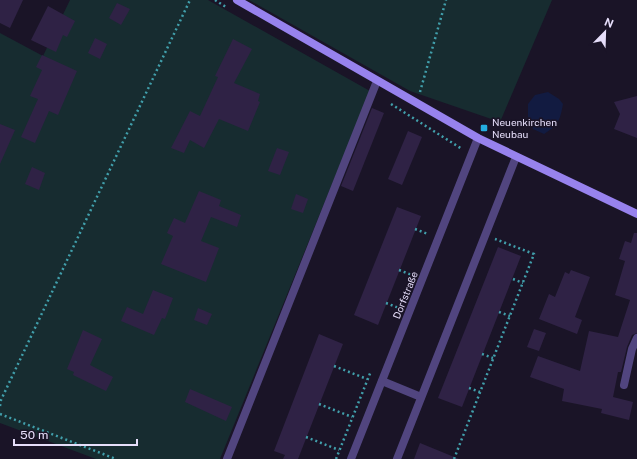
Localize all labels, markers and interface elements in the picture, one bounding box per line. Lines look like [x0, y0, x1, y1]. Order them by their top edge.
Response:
north arrow [585, 12, 625, 52]
text: N [603, 16, 615, 30]
place label: Neuenkirchen Neubau [492, 116, 557, 140]
marker: Neuenkirchen Neubau [479, 123, 489, 133]
street label: Dorfstraße [390, 269, 420, 320]
scale bar [14, 421, 137, 447]
text: 50 m [20, 428, 48, 442]

